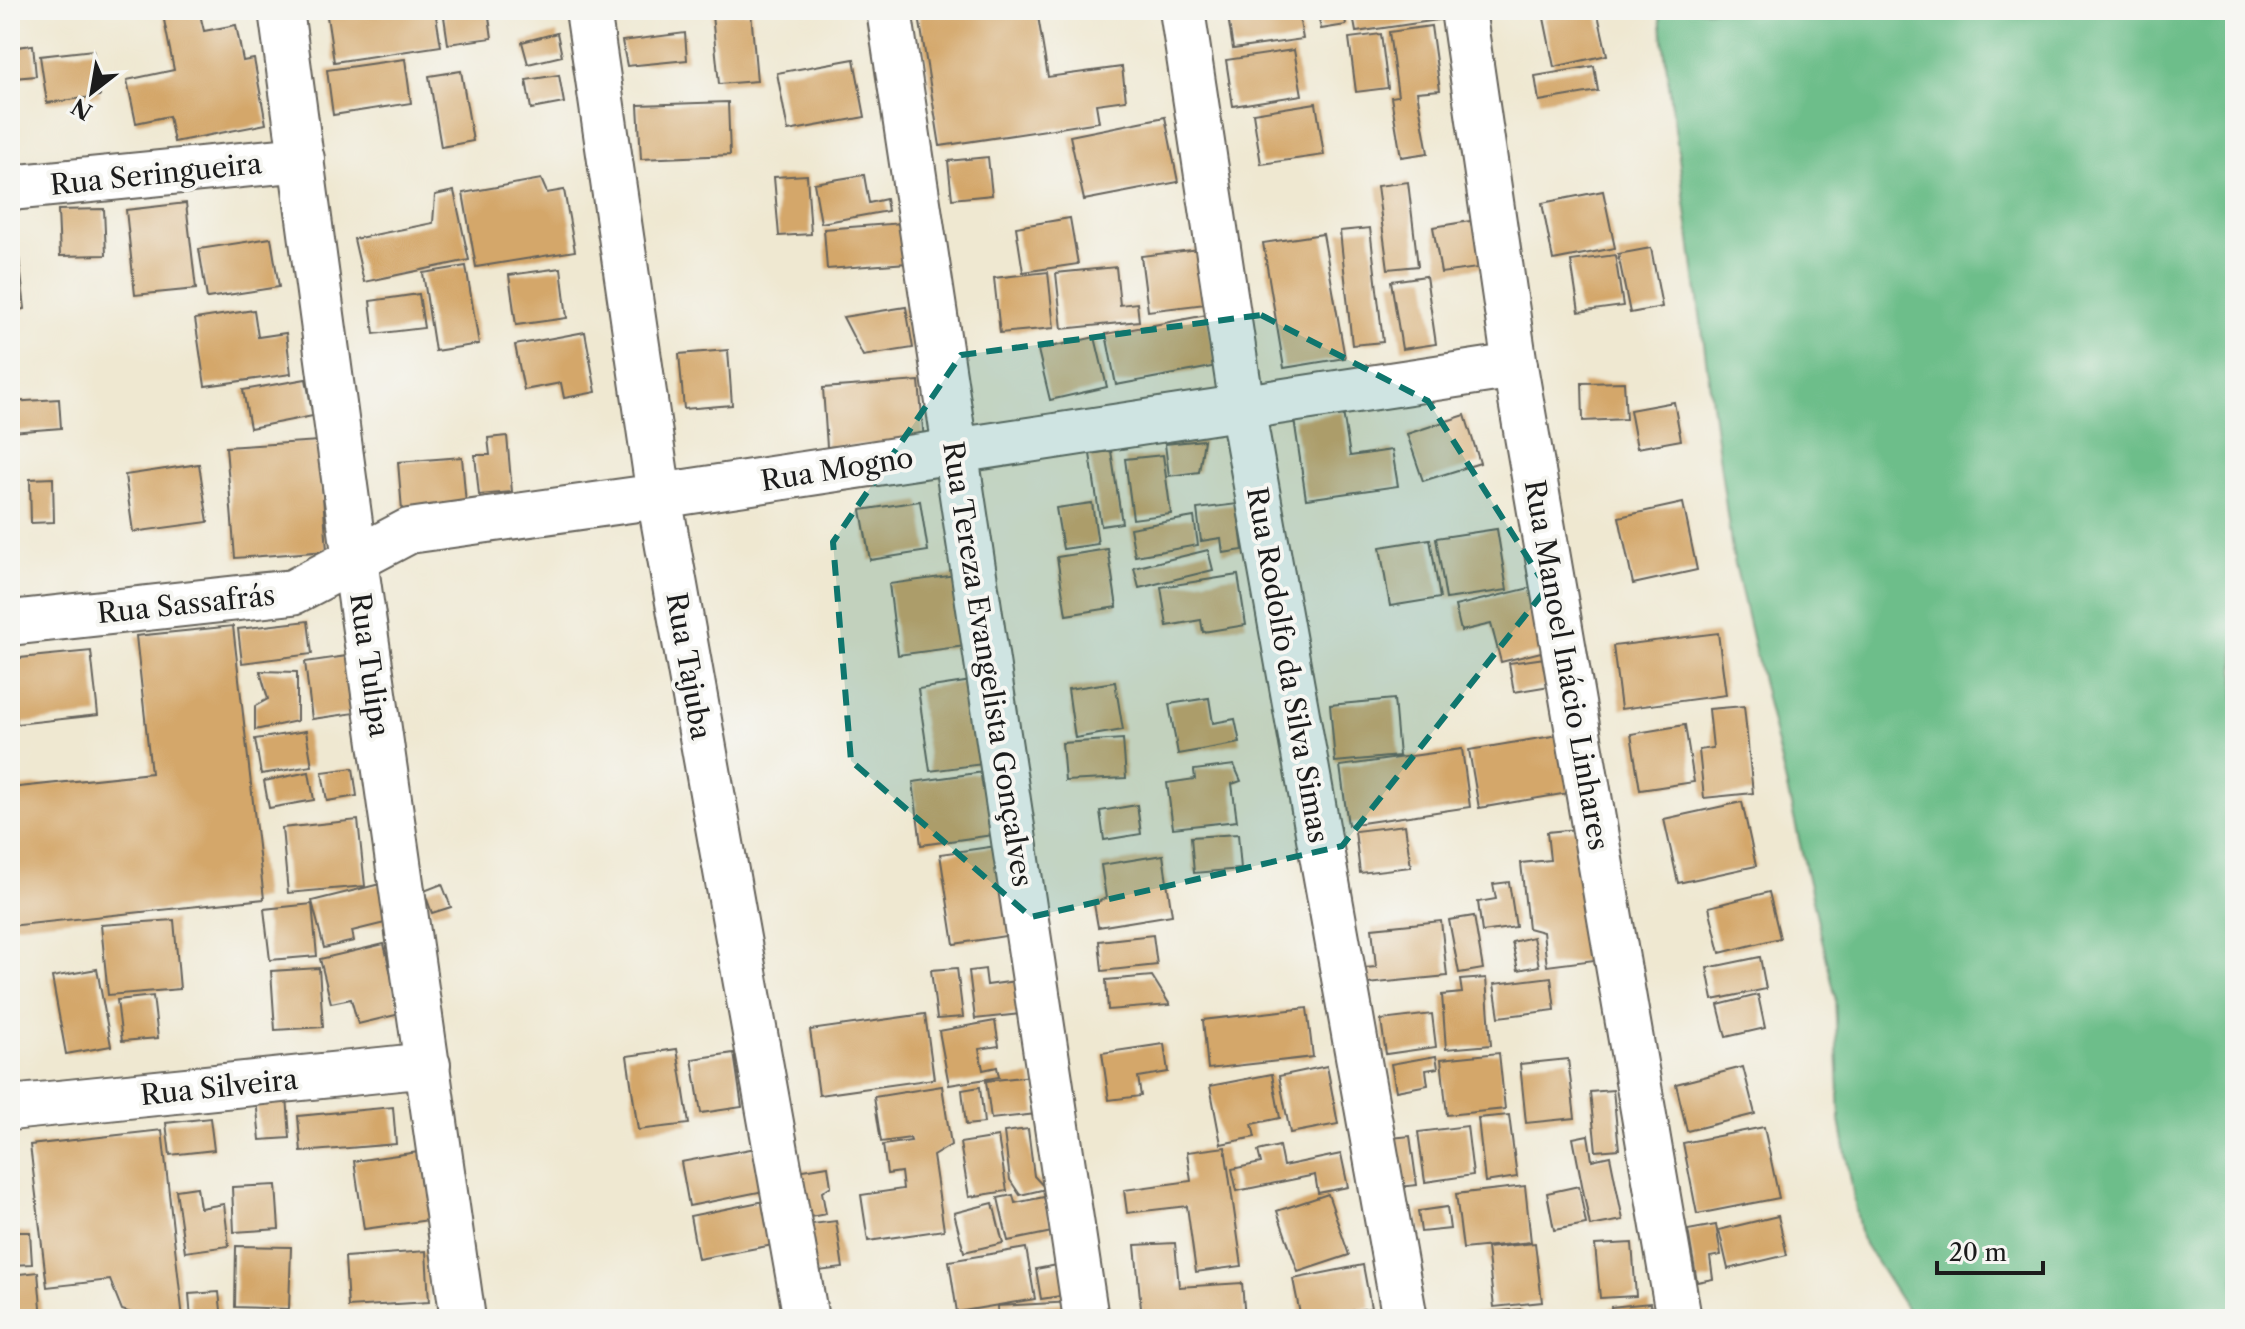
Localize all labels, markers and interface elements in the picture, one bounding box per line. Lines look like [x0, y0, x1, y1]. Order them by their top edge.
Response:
north arrow [52, 52, 132, 132]
text: N [67, 92, 97, 125]
street label: Rua Seringueira [49, 146, 264, 202]
street label: Rua Tereza Evangelista Gonçalves [936, 439, 1040, 889]
street label: Rua Mogno [758, 440, 916, 498]
street label: Rua Manoel Inácio Linhares [1518, 477, 1616, 853]
street label: Rua Rodolfo da Silva Simas [1240, 484, 1336, 846]
street label: Rua Sassafrás [95, 578, 277, 630]
street label: Rua Tajuba [659, 590, 719, 742]
street label: Rua Tulipa [343, 591, 397, 739]
street label: Rua Silveira [139, 1062, 300, 1112]
scale bar [1937, 1225, 2043, 1275]
text: 20 m [1949, 1238, 2007, 1267]

